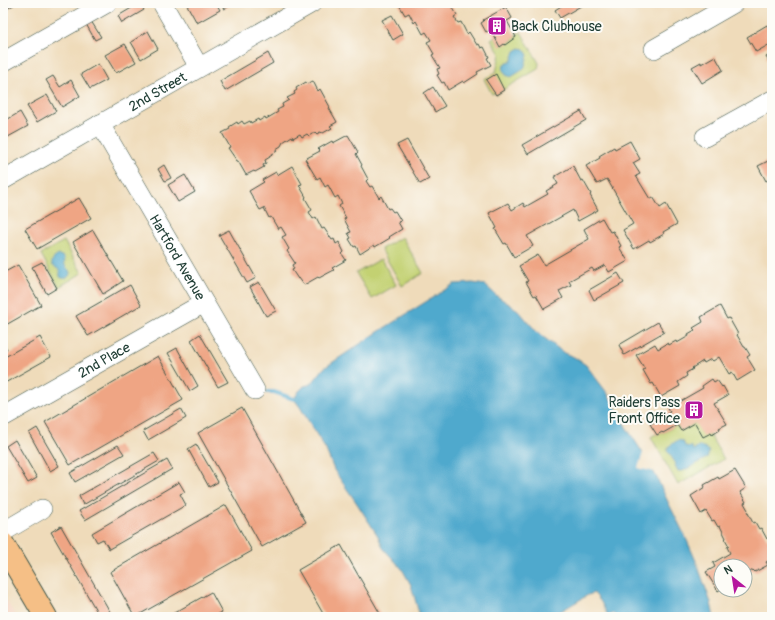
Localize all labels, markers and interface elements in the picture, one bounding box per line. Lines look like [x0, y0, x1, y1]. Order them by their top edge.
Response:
building icon: Back Clubhouse [486, 15, 508, 37]
place label: Back Clubhouse [511, 18, 602, 35]
street label: 2nd Street [126, 69, 190, 115]
street label: Hartford Avenue [146, 211, 209, 303]
street label: 2nd Place [75, 339, 133, 382]
place label: Raiders Pass Front Office [608, 394, 681, 427]
building icon: Raiders Pass Front Office [683, 399, 705, 421]
north arrow [713, 558, 753, 598]
text: N [722, 562, 735, 577]

